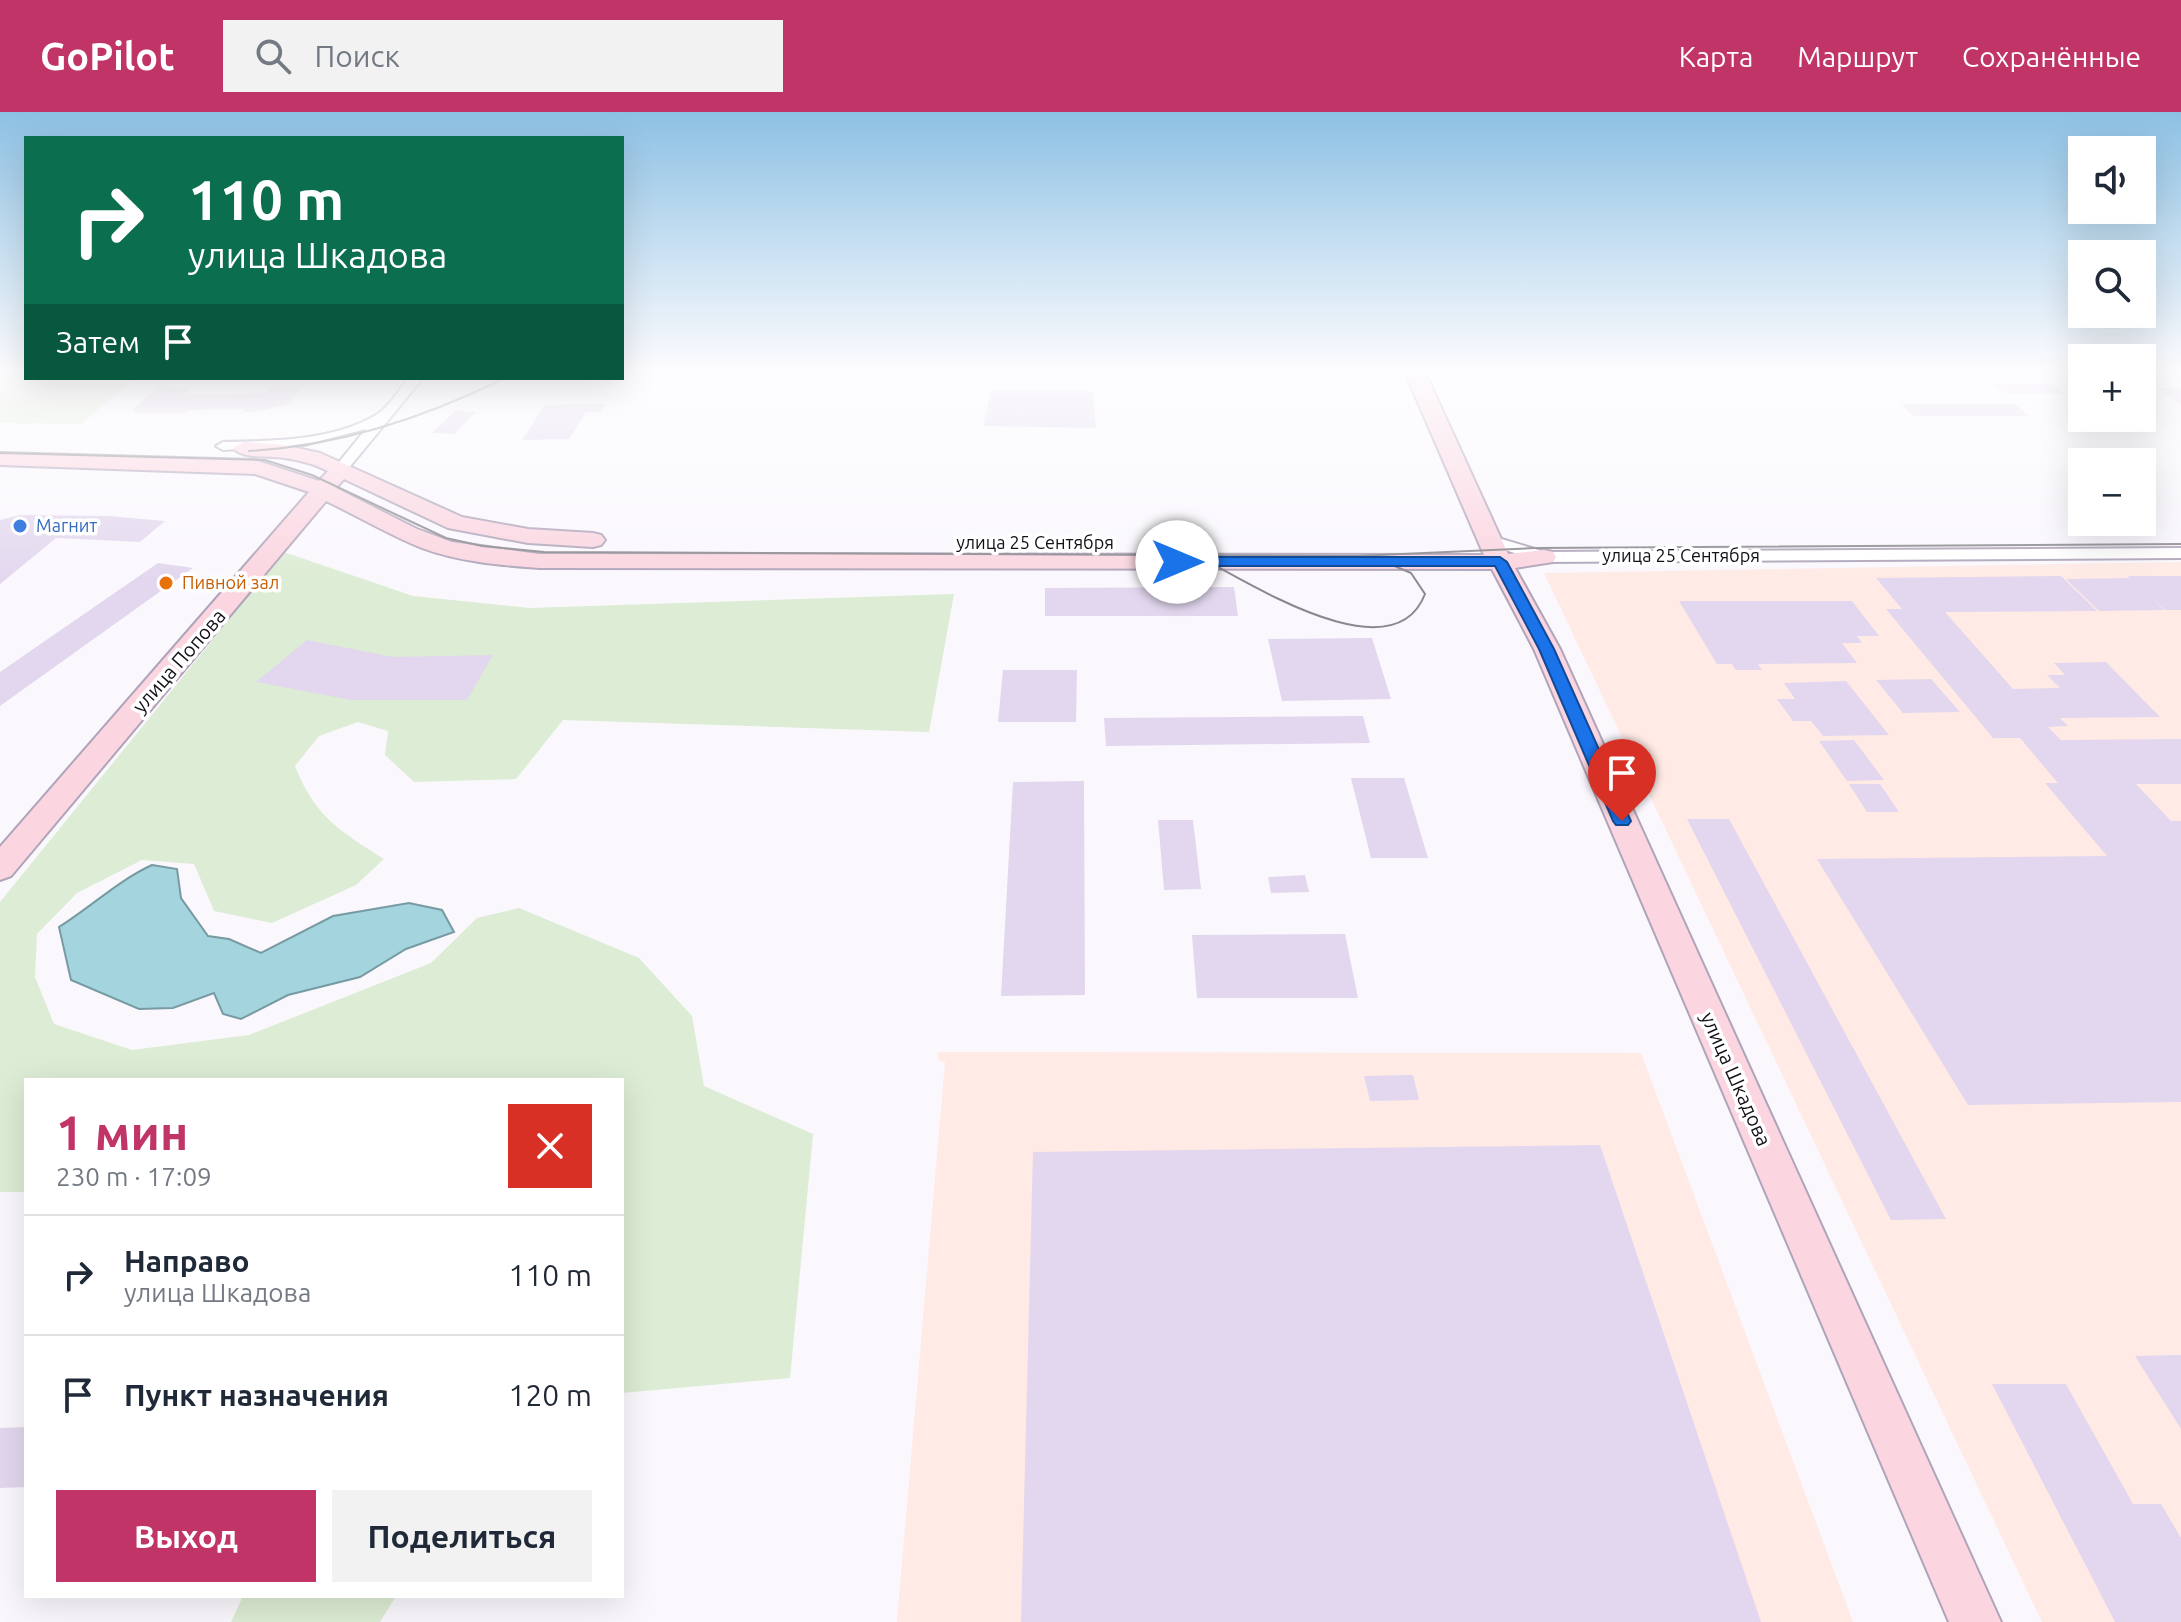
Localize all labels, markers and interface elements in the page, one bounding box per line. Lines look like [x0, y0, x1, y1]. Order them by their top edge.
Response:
search box [223, 20, 783, 92]
icon: search [251, 34, 295, 78]
text: GoPilot [40, 35, 175, 77]
text: Поиск [315, 39, 400, 73]
text: Карта [1679, 41, 1753, 72]
text: Маршрут [1797, 41, 1918, 72]
text: Сохранённые [1962, 41, 2141, 72]
map controls [2068, 136, 2156, 536]
button: sound [2068, 136, 2156, 224]
icon: right [56, 168, 160, 272]
text: 110 m [188, 168, 344, 231]
text: улица Шкадова [188, 234, 447, 275]
button: search [2068, 240, 2156, 328]
icon: arrive [156, 320, 200, 364]
text: Затем [56, 325, 140, 359]
button: + [2068, 344, 2156, 432]
button: − [2068, 448, 2156, 536]
place label: Магнит [36, 515, 97, 535]
marker: Магнит [11, 517, 29, 535]
position arrow [1135, 520, 1219, 604]
street label: улица 25 Сентября [956, 532, 1114, 552]
street label: улица 25 Сентября [1602, 545, 1760, 565]
place label: Пивной зал [182, 572, 279, 592]
marker: Пивной зал [157, 574, 175, 592]
street label: улица Попова [128, 604, 230, 717]
pin [1588, 739, 1656, 821]
icon: arrive [1600, 751, 1644, 795]
street label: улица Шкадова [1697, 1008, 1776, 1149]
button: close [508, 1104, 592, 1188]
text: 1 мин [56, 1105, 188, 1159]
text: 230 m · 17:09 [56, 1162, 212, 1191]
text: Направо [124, 1244, 250, 1278]
icon: right [56, 1253, 100, 1297]
text: 110 m [508, 1258, 592, 1292]
text: улица Шкадова [124, 1278, 311, 1307]
icon: arrive [56, 1373, 100, 1417]
text: Пункт назначения [124, 1378, 389, 1412]
text: 120 m [508, 1378, 592, 1412]
button: Выход [56, 1490, 316, 1582]
button: Поделиться [332, 1490, 592, 1582]

